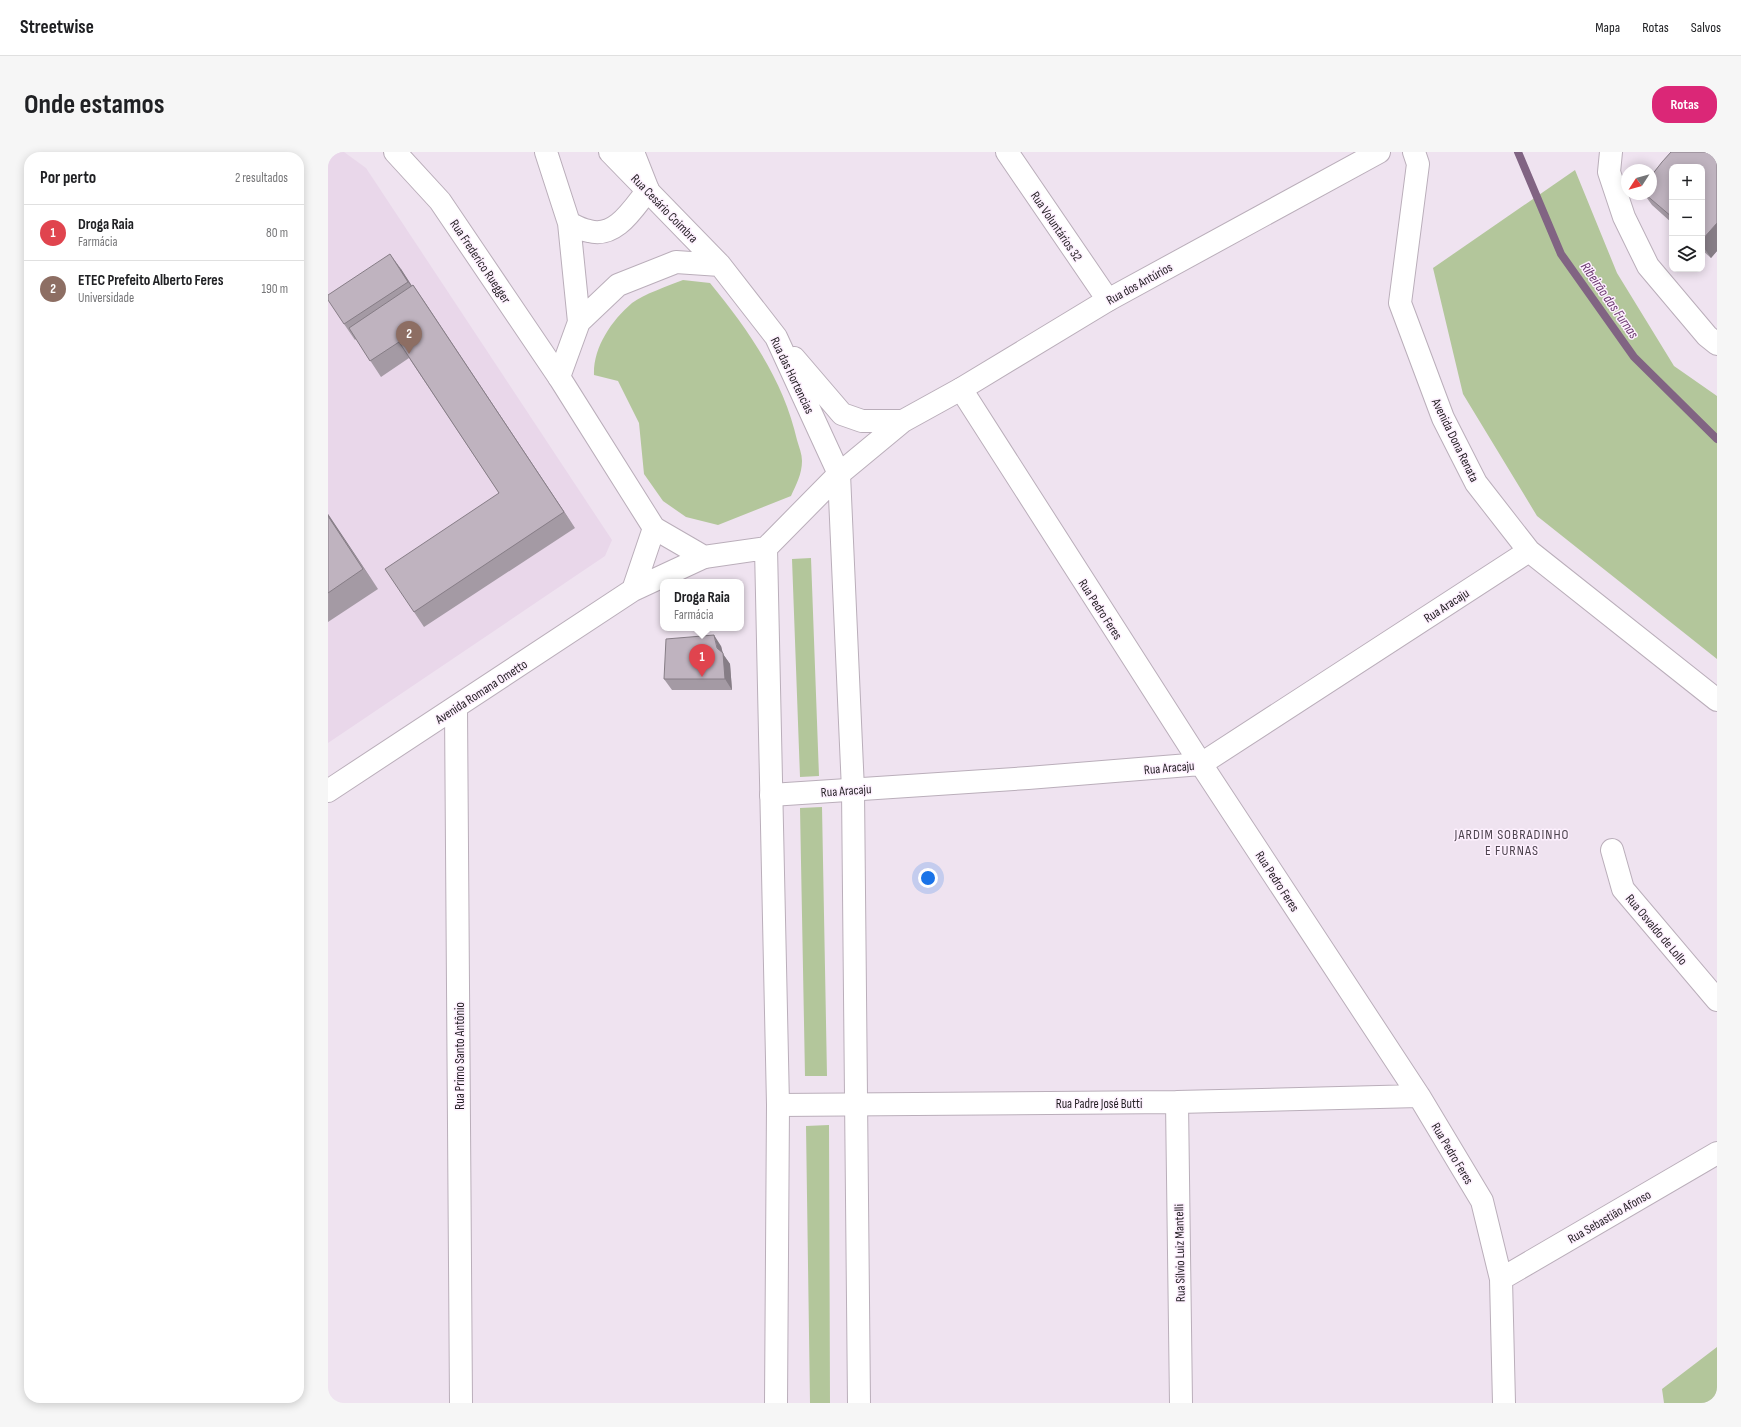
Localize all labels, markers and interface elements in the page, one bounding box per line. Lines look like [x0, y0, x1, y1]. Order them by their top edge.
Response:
text: Streetwise [20, 16, 94, 39]
text: Mapa [1595, 19, 1620, 36]
text: Rotas [1642, 19, 1669, 36]
text: Salvos [1691, 19, 1721, 36]
button: Rotas [1652, 86, 1717, 123]
text: Onde estamos [24, 88, 164, 121]
north arrow [1621, 164, 1657, 200]
map controls [1669, 164, 1705, 272]
button: + [1669, 164, 1705, 200]
text: Por perto [40, 168, 96, 188]
text: 2 resultados [235, 170, 288, 186]
street label: Rua Cesário Coimbra [627, 171, 701, 246]
street label: Rua Voluntários 32 [1027, 189, 1085, 265]
button: − [1669, 200, 1705, 236]
text: Droga Raia [78, 215, 134, 234]
street label: Rua Frederico Ruegger [446, 217, 514, 307]
text: 1 [50, 225, 56, 241]
text: 80 m [266, 225, 288, 241]
text: Farmácia [78, 234, 117, 250]
button: layers [1669, 236, 1705, 272]
street label: Rua dos Antúrios [1104, 259, 1176, 309]
water label: Ribeirão das Furnas [1577, 259, 1642, 342]
text: ETEC Prefeito Alberto Feres [78, 271, 224, 290]
text: 2 [50, 281, 56, 297]
text: 190 m [261, 281, 288, 297]
text: Universidade [78, 290, 134, 306]
pin: 2 [396, 321, 422, 354]
street label: Rua das Hortencias [767, 334, 818, 417]
street label: Avenida Dona Renata [1428, 395, 1482, 485]
street label: Rua Pedro Feres [1075, 576, 1126, 643]
popup [660, 579, 744, 631]
street label: Rua Aracaju [1421, 585, 1472, 626]
text: Droga Raia [674, 588, 730, 607]
text: Farmácia [674, 607, 713, 623]
pin: 1 [689, 644, 715, 677]
street label: Avenida Romana Ometto [432, 656, 531, 728]
street label: Rua Aracaju [1143, 758, 1195, 778]
street label: Rua Aracaju [820, 781, 872, 801]
district label: JARDIM SOBRADINHO E FURNAS [1454, 826, 1569, 859]
street label: Rua Pedro Feres [1252, 848, 1303, 915]
your location [918, 868, 938, 888]
street label: Rua Osvaldo de Lollo [1622, 891, 1691, 968]
street label: Rua Primo Santo Antônio [452, 1002, 468, 1110]
street label: Rua Padre José Butti [1056, 1096, 1142, 1112]
street label: Rua Pedro Feres [1428, 1120, 1477, 1187]
street label: Rua Sebastião Afonso [1565, 1187, 1654, 1247]
street label: Rua Sílvio Luiz Mantelli [1171, 1204, 1189, 1302]

